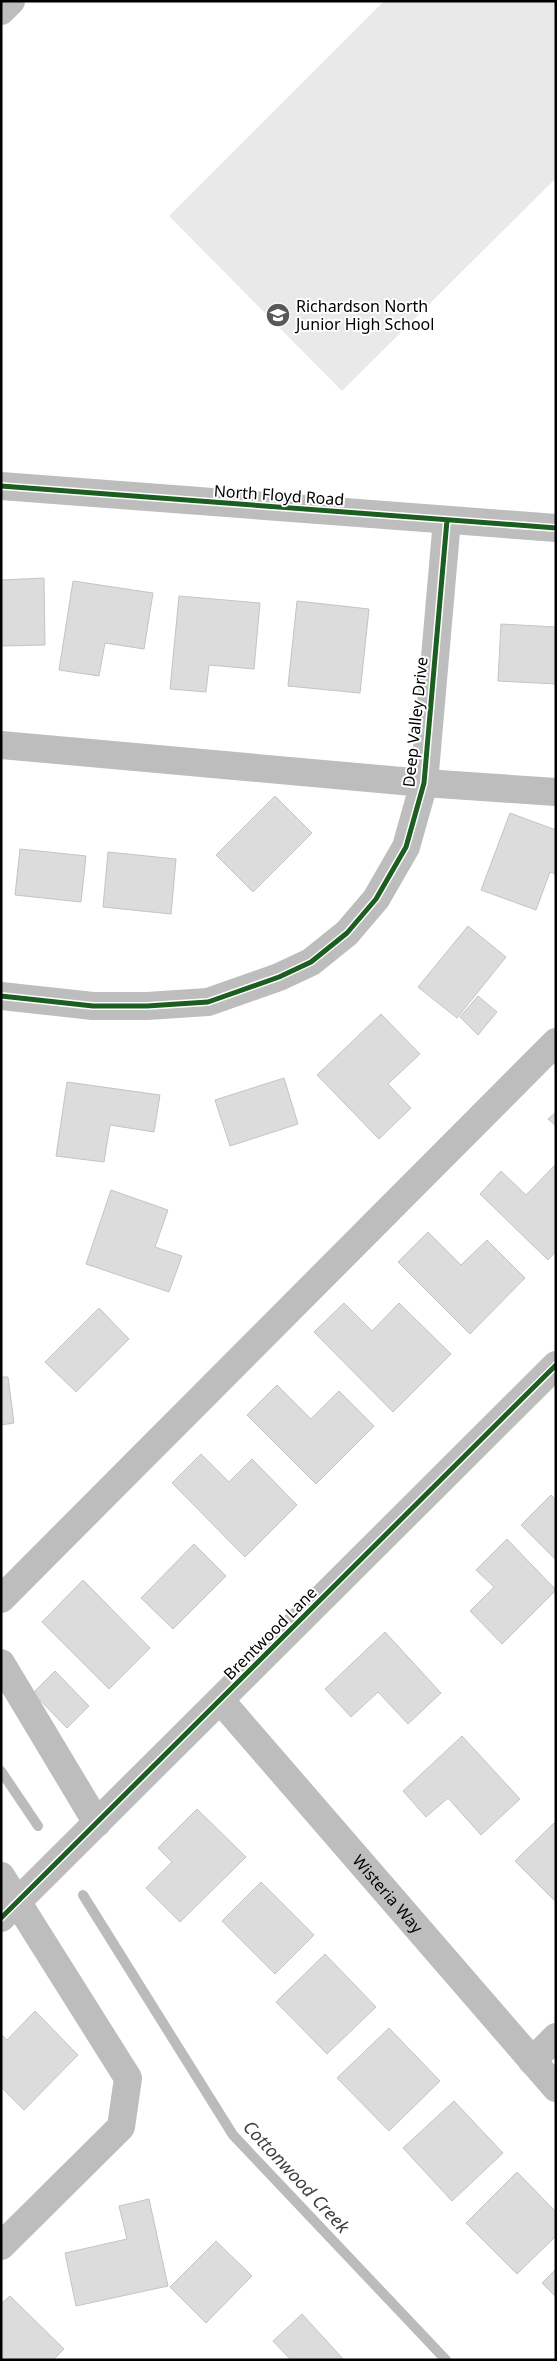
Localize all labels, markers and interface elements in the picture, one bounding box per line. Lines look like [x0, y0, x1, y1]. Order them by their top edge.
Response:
place label: Richardson North Junior High School [294, 295, 434, 335]
school or university icon: Richardson North Junior High School [265, 302, 291, 328]
street label: North Floyd Road [213, 479, 345, 511]
street label: Deep Valley Drive [397, 656, 433, 788]
street label: Brentwood Lane [219, 1582, 321, 1684]
street label: Wisteria Way [348, 1850, 429, 1938]
water label: Cottonwood Creek [238, 2115, 356, 2239]

